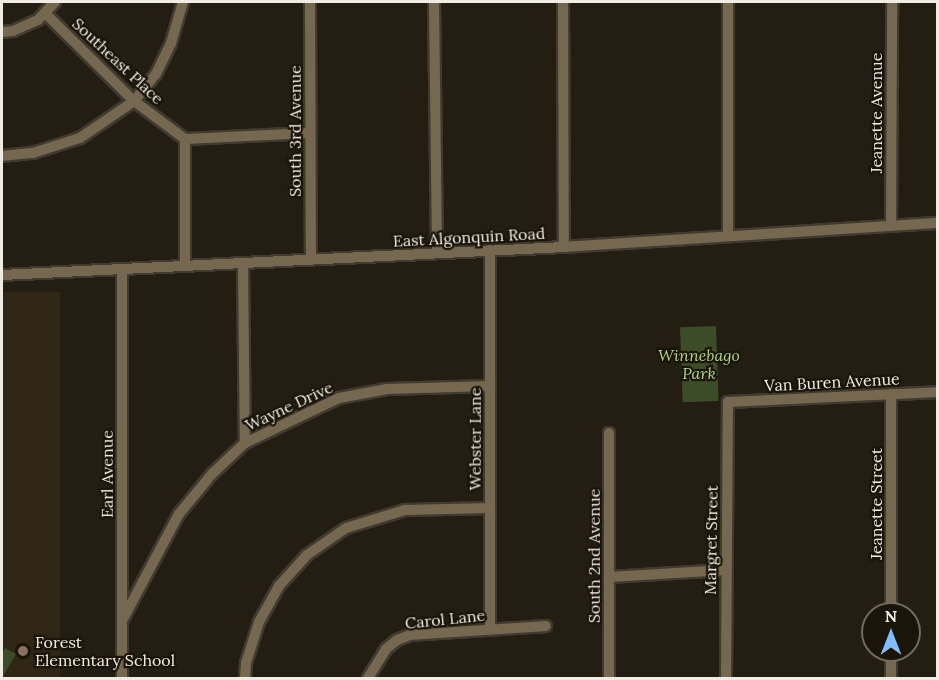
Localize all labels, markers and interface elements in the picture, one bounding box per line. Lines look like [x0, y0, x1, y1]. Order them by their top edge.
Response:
street label: Southeast Place [68, 14, 168, 108]
street label: Jeanette Avenue [866, 53, 886, 173]
street label: South 3rd Avenue [285, 65, 305, 197]
street label: East Algonquin Road [392, 223, 546, 251]
park label: Winnebago Park [658, 345, 740, 383]
street label: Van Buren Avenue [764, 369, 900, 395]
street label: Wayne Drive [242, 377, 336, 435]
street label: Webster Lane [465, 388, 485, 490]
street label: Earl Avenue [97, 430, 117, 518]
street label: Jeanette Street [866, 448, 886, 560]
street label: Margret Street [700, 485, 722, 595]
street label: South 2nd Avenue [584, 489, 604, 623]
north arrow [861, 602, 921, 662]
street label: Carol Lane [404, 605, 486, 633]
text: N [885, 606, 897, 626]
place label: Forest Elementary School [35, 632, 175, 670]
marker: Forest Elementary School [16, 644, 30, 658]

